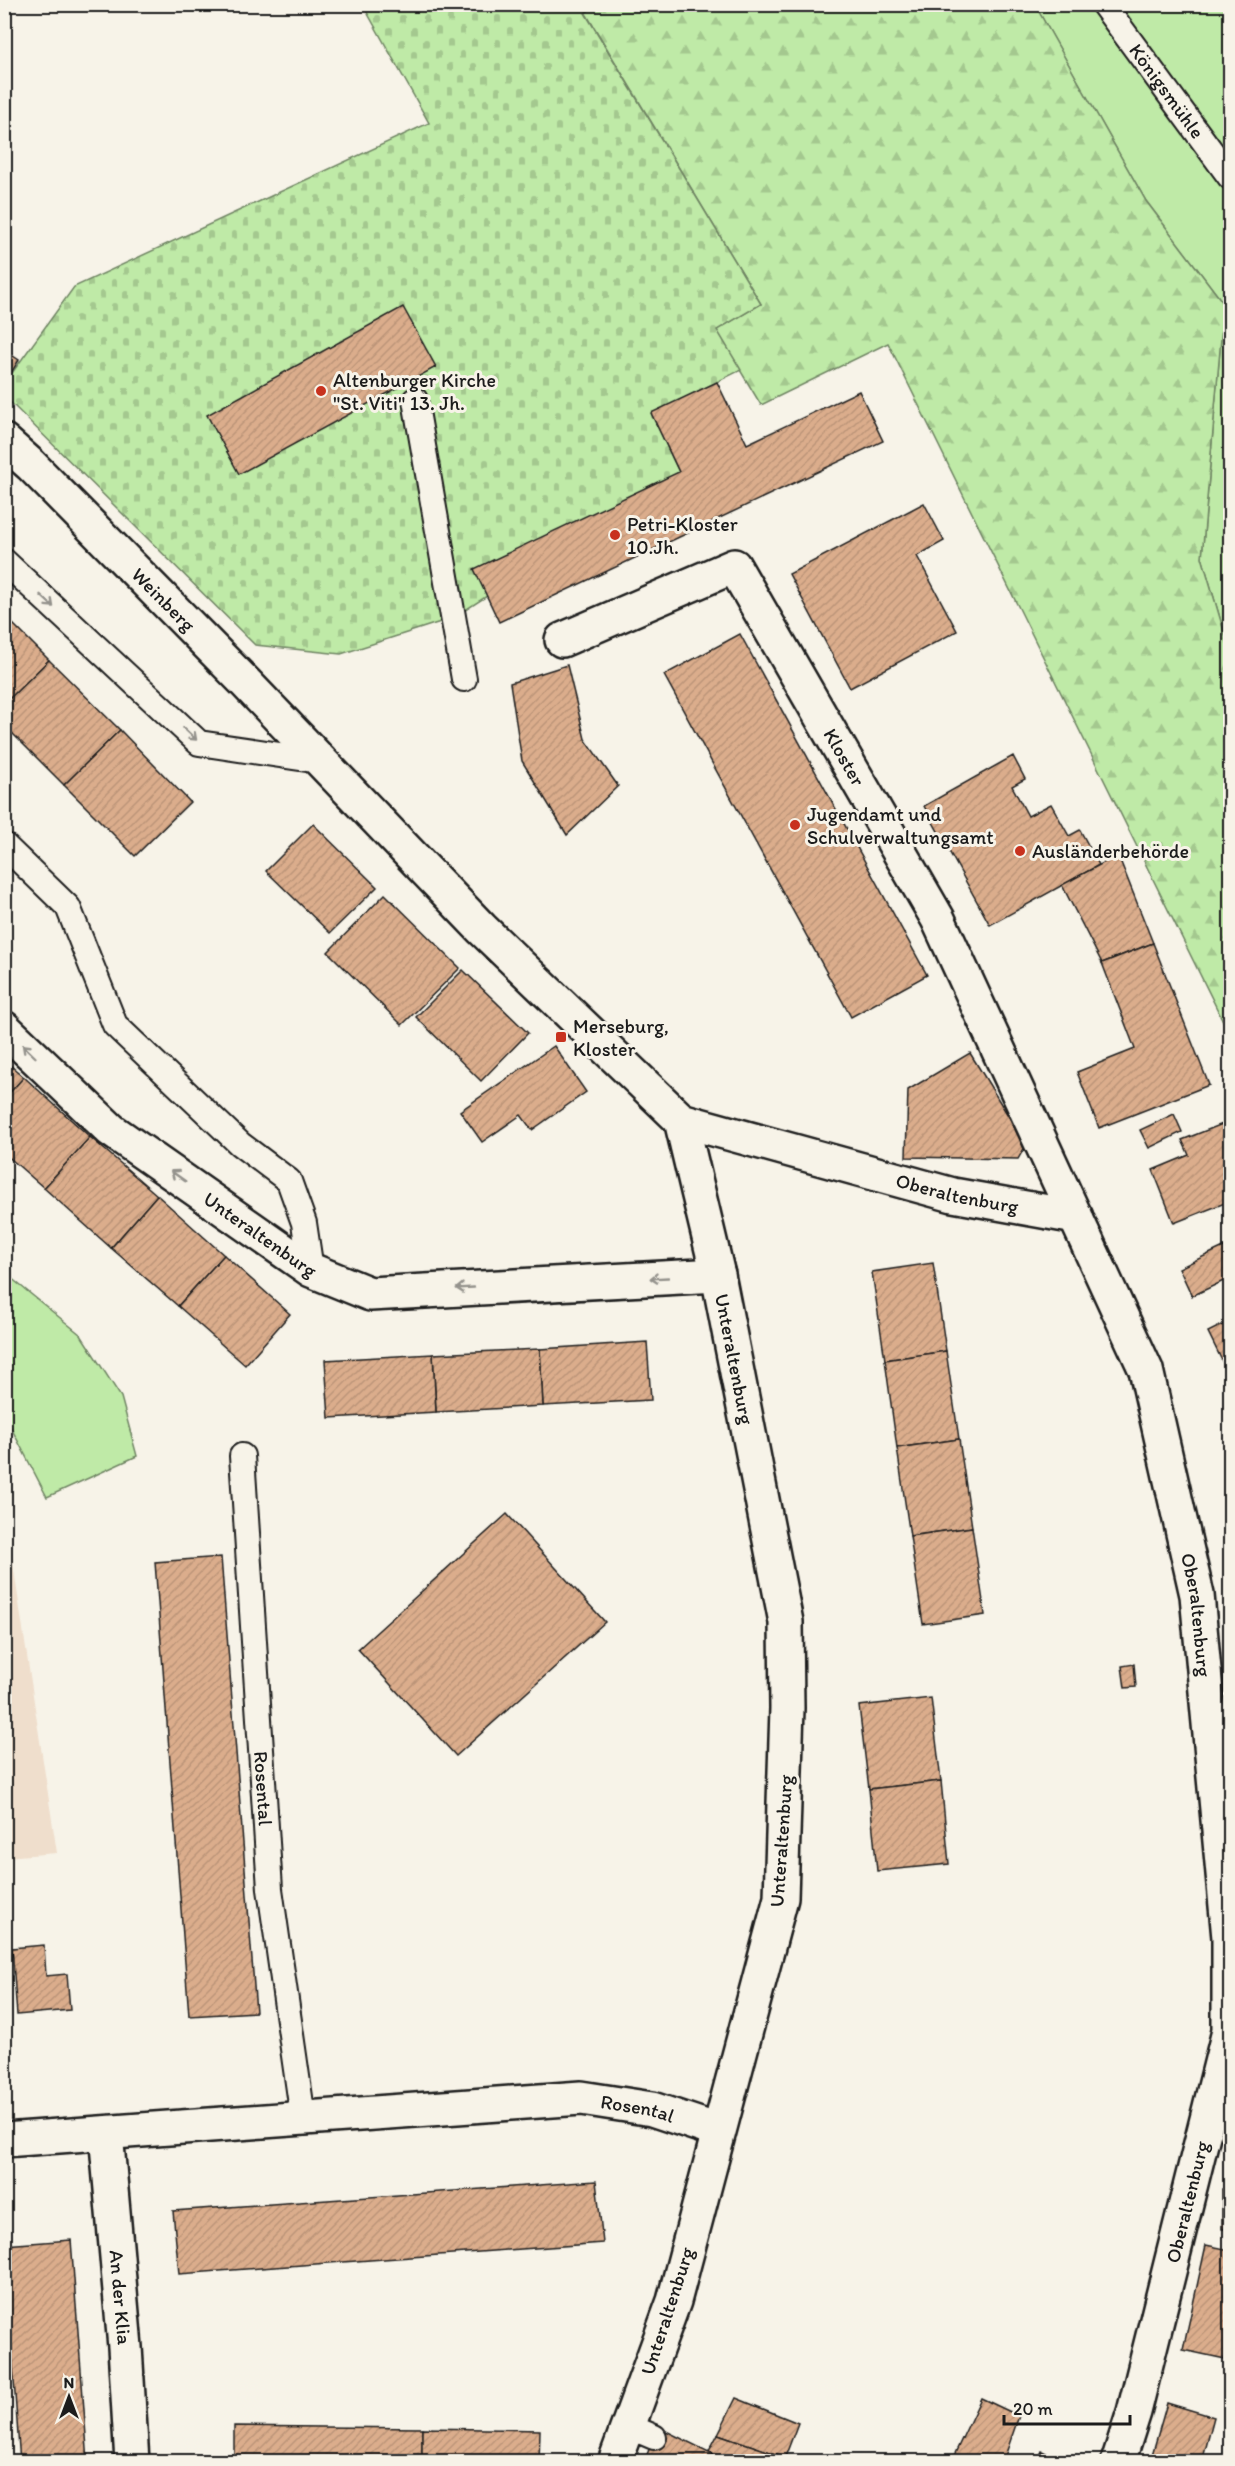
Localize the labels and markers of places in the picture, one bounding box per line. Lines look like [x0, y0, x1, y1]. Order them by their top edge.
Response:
place label: Altenburger Kirche "St. Viti" 13. Jh. [333, 368, 496, 415]
marker: Altenburger Kirche "St. Viti" 13. Jh. [314, 384, 328, 398]
place label: Petri-Kloster 10.Jh. [627, 512, 738, 559]
marker: Petri-Kloster 10.Jh. [608, 528, 622, 542]
place label: Jugendamt und Schulverwaltungsamt [807, 802, 994, 849]
marker: Jugendamt und Schulverwaltungsamt [788, 818, 802, 832]
place label: Ausländerbehörde [1032, 839, 1189, 863]
marker: Ausländerbehörde [1013, 844, 1027, 858]
place label: Merseburg, Kloster [573, 1014, 669, 1061]
marker: Merseburg, Kloster [554, 1030, 568, 1044]

